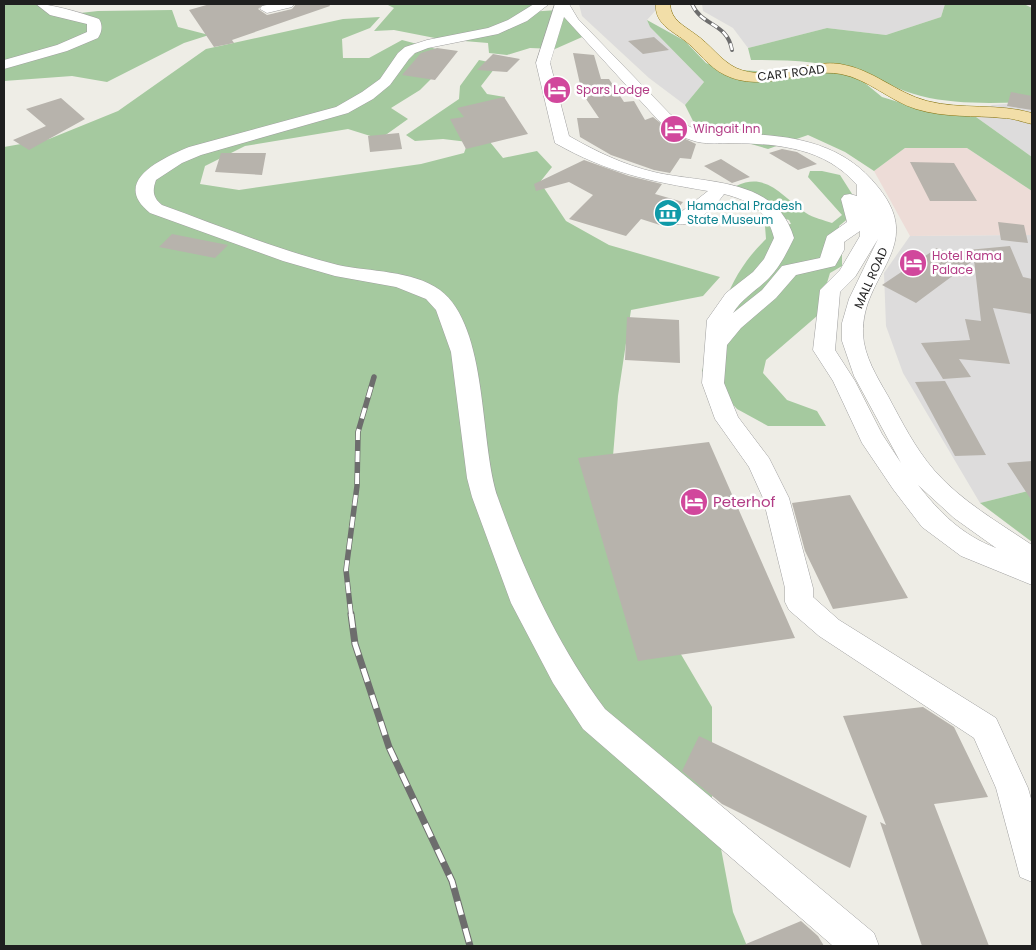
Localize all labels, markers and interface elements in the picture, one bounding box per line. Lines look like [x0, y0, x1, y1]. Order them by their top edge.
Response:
street label: CART ROAD [756, 60, 826, 85]
hotel icon: Spars Lodge [542, 75, 572, 105]
place label: Spars Lodge [576, 81, 650, 98]
hotel icon: Wingait Inn [659, 114, 689, 144]
place label: Wingait Inn [693, 120, 760, 137]
place label: Hamachal Pradesh State Museum [687, 197, 802, 228]
museum icon: Hamachal Pradesh State Museum [653, 198, 683, 228]
street label: MALL ROAD [849, 245, 892, 311]
place label: Hotel Rama Palace [932, 247, 1002, 278]
hotel icon: Hotel Rama Palace [898, 248, 928, 278]
hotel icon: Peterhof [679, 487, 709, 517]
place label: Peterhof [713, 491, 776, 512]

